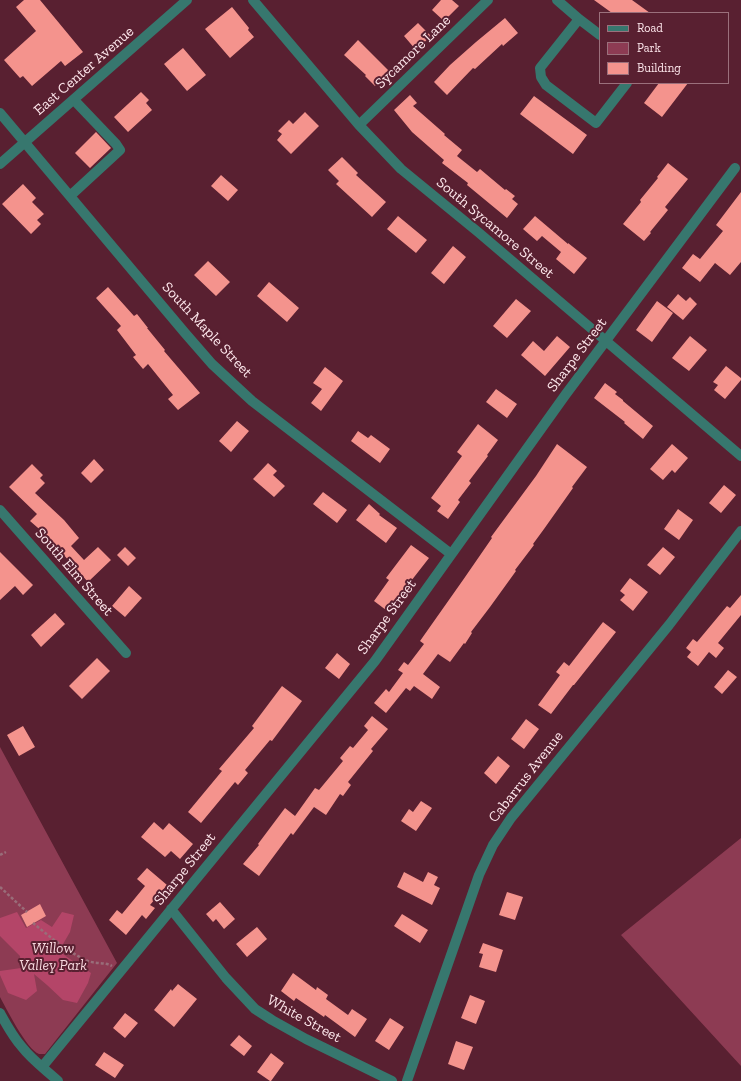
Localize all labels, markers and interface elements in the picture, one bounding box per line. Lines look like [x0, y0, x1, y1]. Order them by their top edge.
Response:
street label: Sycamore Lane [372, 11, 454, 93]
legend [599, 12, 729, 84]
text: Road [637, 21, 663, 35]
street label: East Center Avenue [30, 23, 138, 119]
text: Park [637, 41, 661, 55]
text: Building [637, 61, 681, 75]
street label: South Sycamore Street [433, 174, 557, 282]
street label: South Maple Street [158, 279, 256, 381]
street label: Sharpe Street [543, 314, 611, 396]
street label: South Elm Street [31, 525, 117, 619]
street label: Sharpe Street [354, 576, 420, 658]
street label: Cabarrus Avenue [485, 728, 567, 826]
street label: Sharpe Street [150, 829, 220, 909]
park label: Willow Valley Park [19, 940, 87, 975]
street label: White Street [264, 991, 344, 1047]

